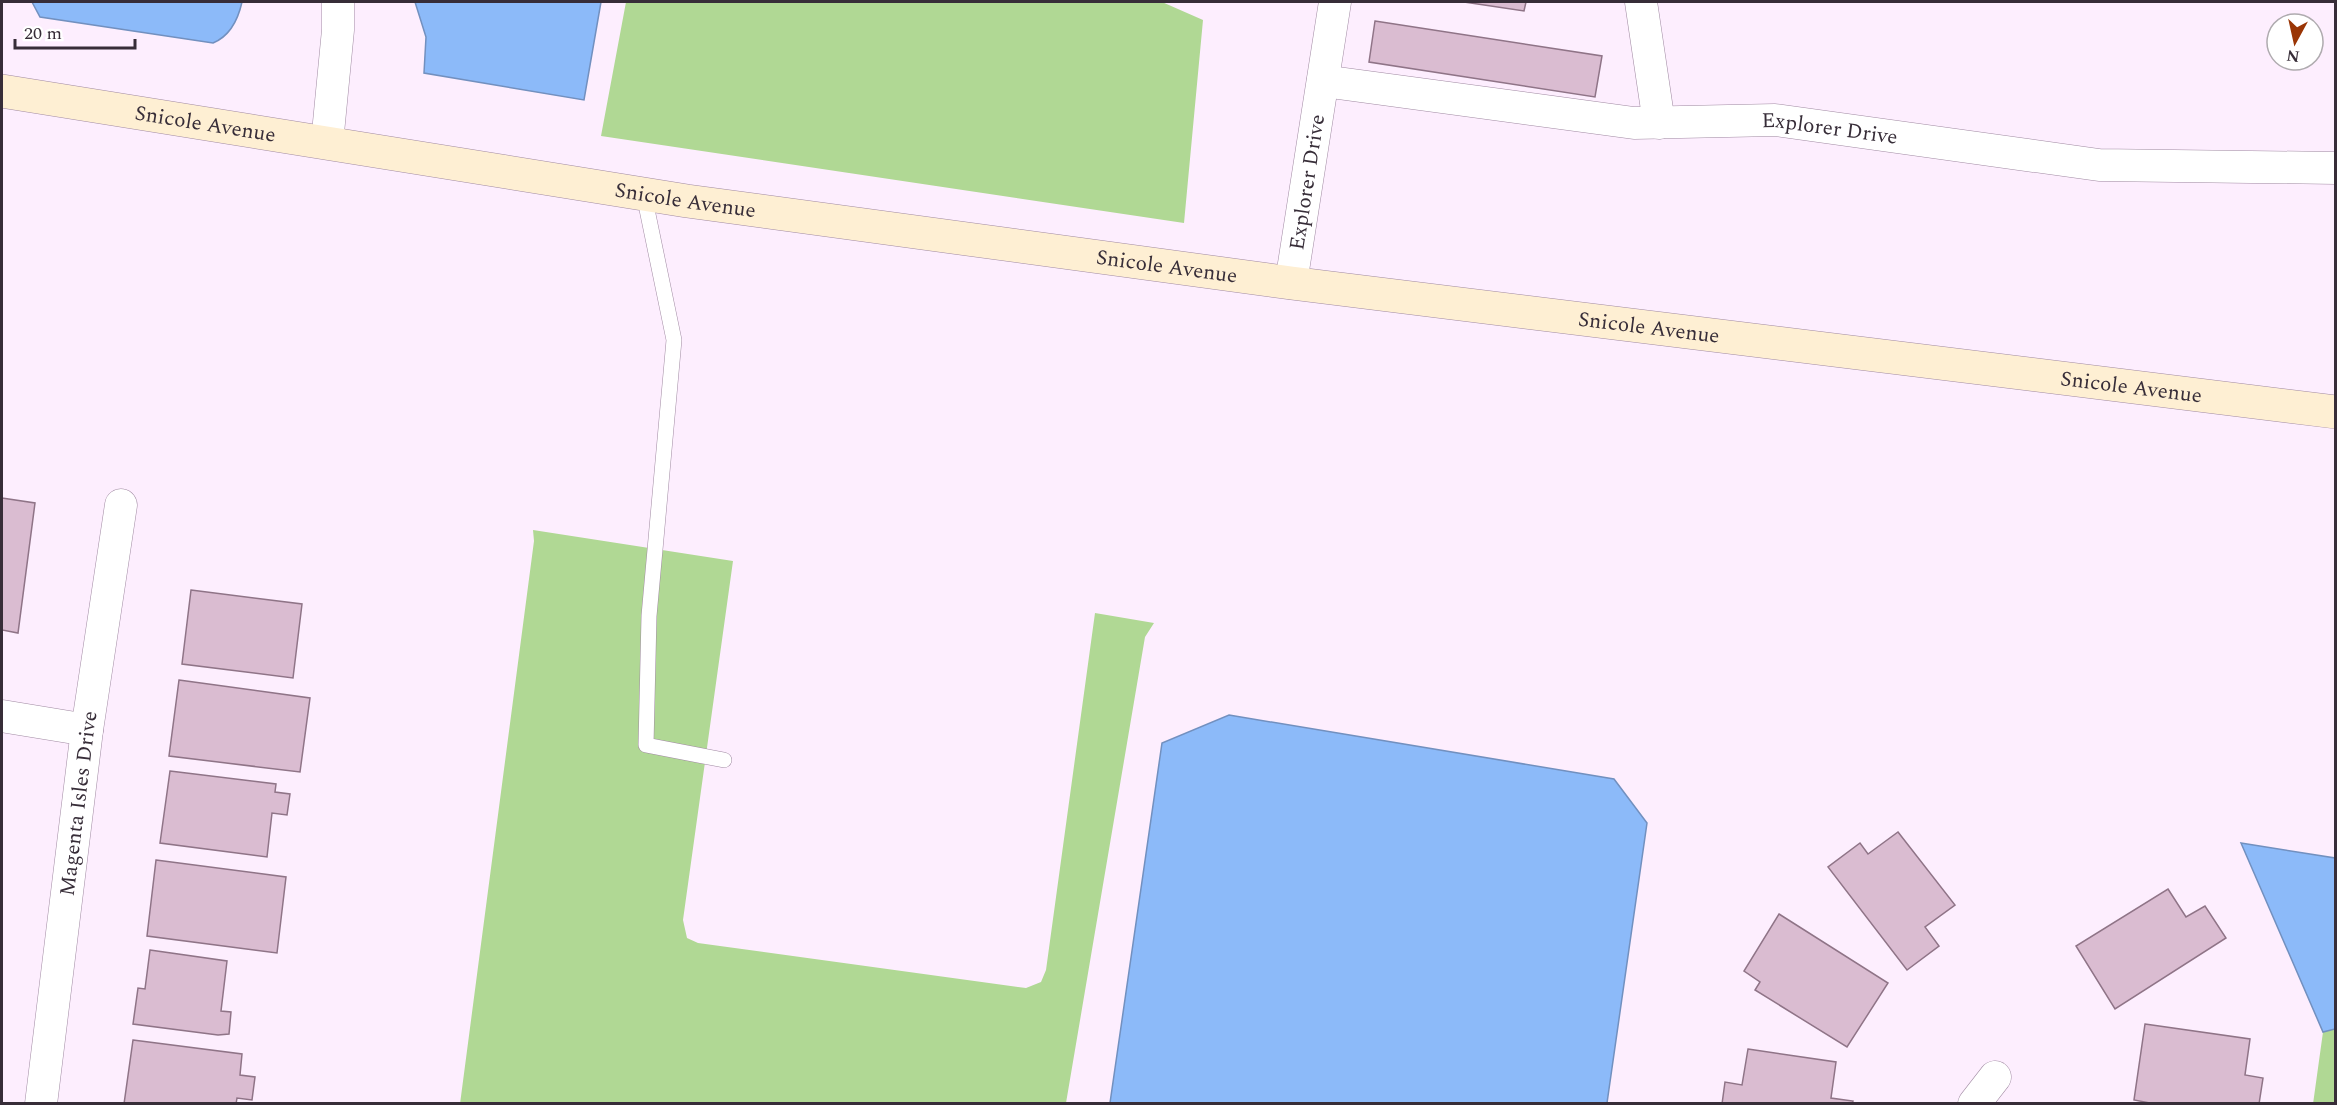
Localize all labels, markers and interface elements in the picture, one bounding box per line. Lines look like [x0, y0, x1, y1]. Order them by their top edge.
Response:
scale bar [15, 12, 135, 50]
north arrow [2265, 12, 2325, 72]
text: 20 m [24, 20, 62, 47]
text: N [2285, 43, 2301, 69]
street label: Snicole Avenue [132, 98, 278, 152]
street label: Explorer Drive [1761, 105, 1900, 154]
street label: Explorer Drive [1281, 112, 1334, 253]
street label: Snicole Avenue [612, 175, 758, 227]
street label: Snicole Avenue [1094, 242, 1239, 293]
street label: Snicole Avenue [1576, 304, 1721, 353]
street label: Snicole Avenue [2059, 363, 2204, 412]
street label: Magenta Isles Drive [52, 709, 107, 898]

